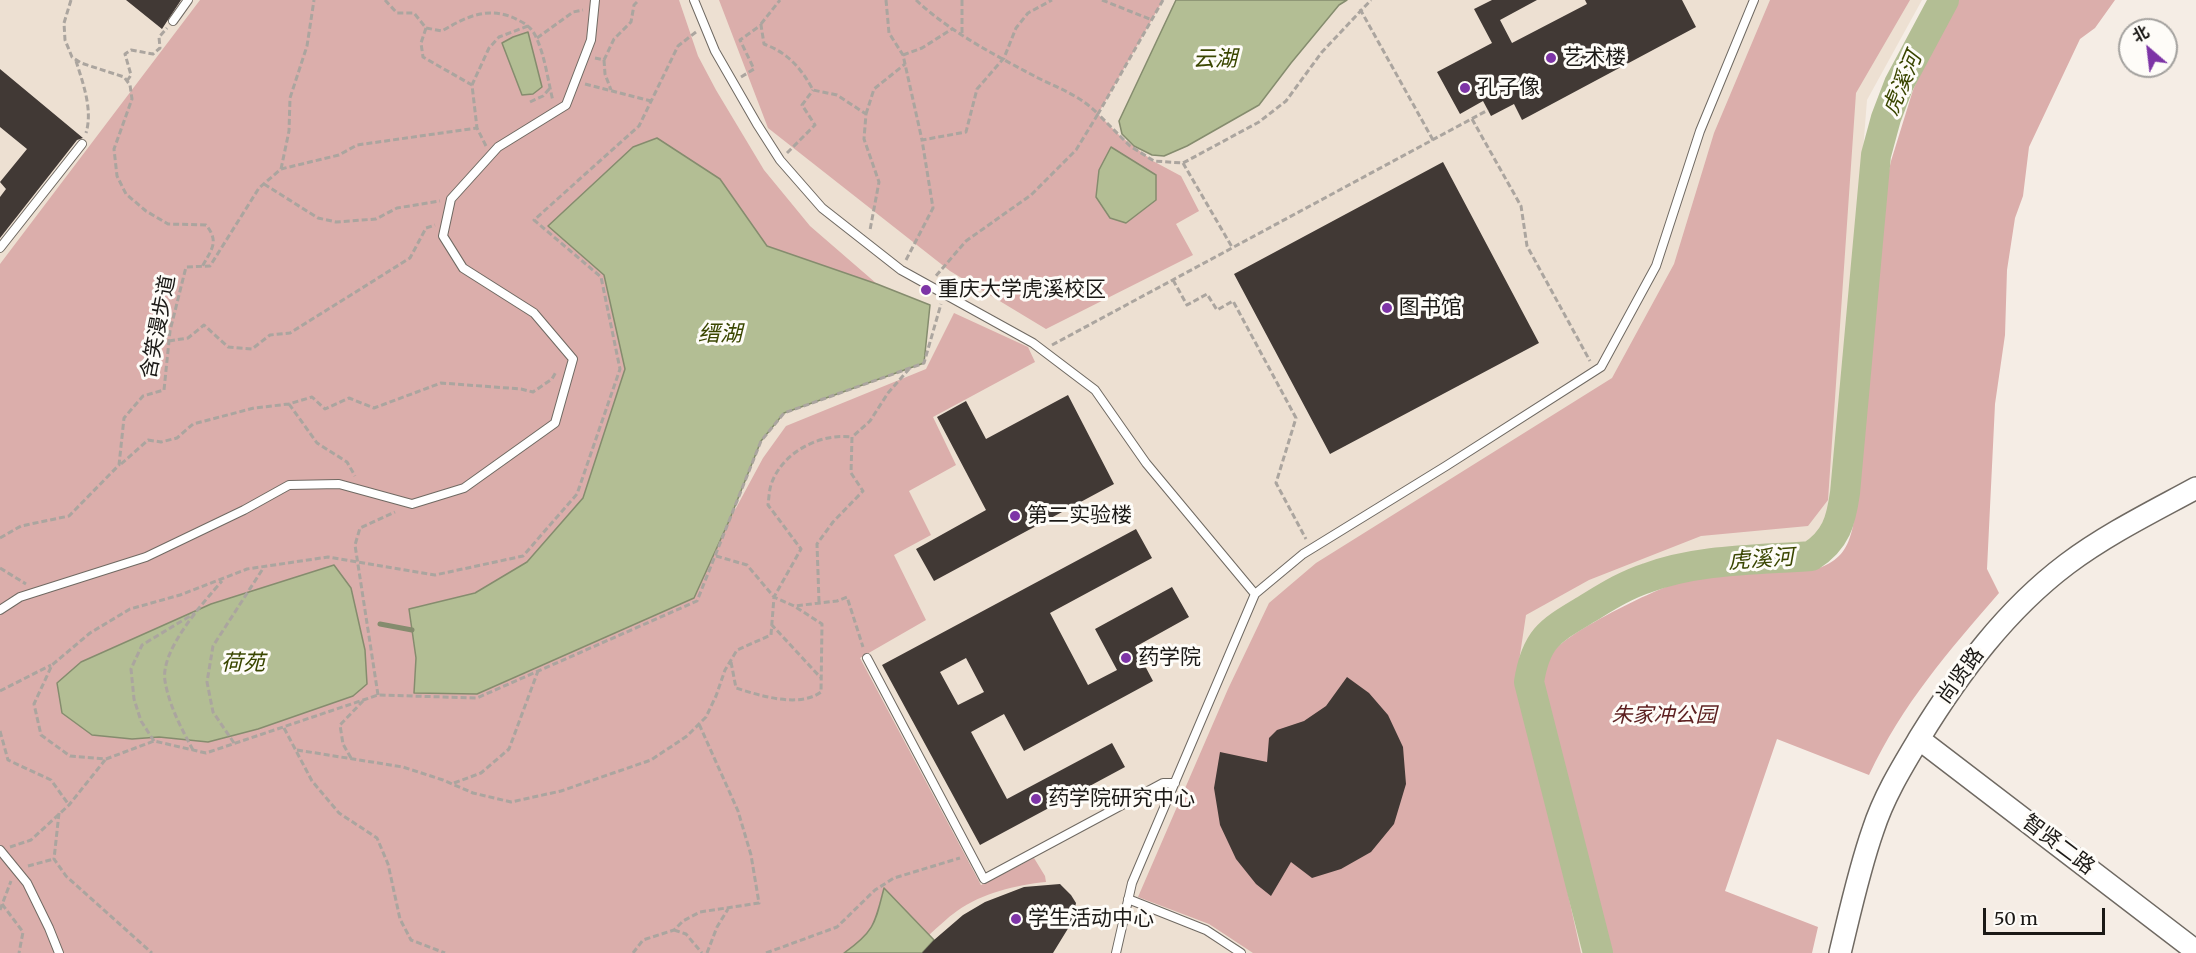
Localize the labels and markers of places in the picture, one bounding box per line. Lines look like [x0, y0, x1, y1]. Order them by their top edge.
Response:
place label: 艺术楼 [1563, 45, 1626, 71]
marker: 艺术楼 [1544, 51, 1558, 65]
place label: 孔子像 [1477, 75, 1540, 101]
marker: 孔子像 [1458, 81, 1472, 95]
place label: 重庆大学虎溪校区 [938, 277, 1106, 303]
marker: 重庆大学虎溪校区 [919, 283, 933, 297]
place label: 图书馆 [1399, 295, 1462, 321]
marker: 图书馆 [1380, 301, 1394, 315]
place label: 第二实验楼 [1027, 503, 1132, 529]
marker: 第二实验楼 [1008, 509, 1022, 523]
place label: 药学院 [1138, 645, 1201, 671]
marker: 药学院 [1119, 651, 1133, 665]
place label: 药学院研究中心 [1048, 786, 1195, 812]
marker: 药学院研究中心 [1029, 792, 1043, 806]
place label: 学生活动中心 [1028, 906, 1154, 932]
marker: 学生活动中心 [1009, 912, 1023, 926]

